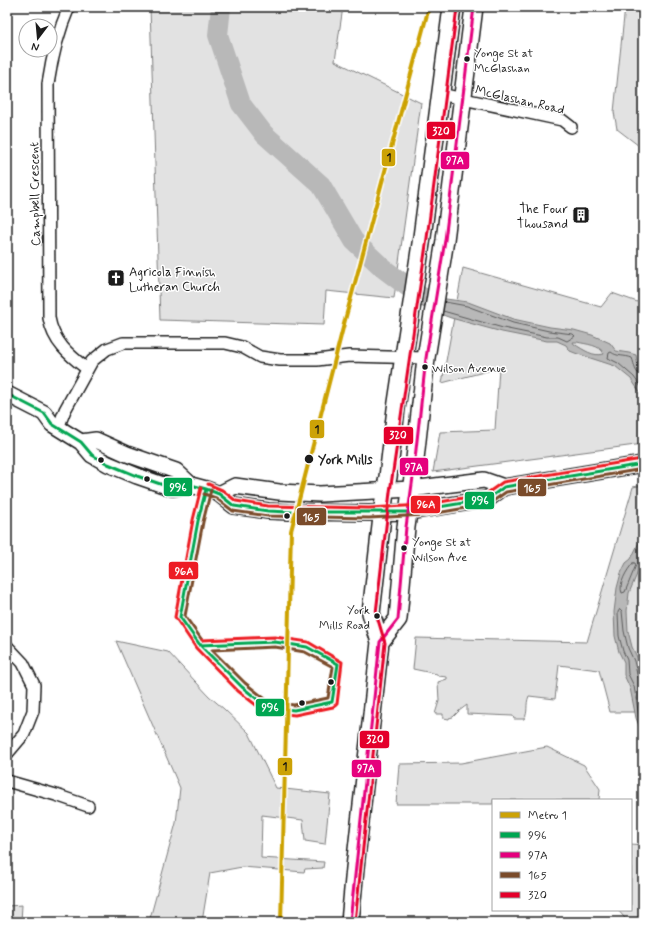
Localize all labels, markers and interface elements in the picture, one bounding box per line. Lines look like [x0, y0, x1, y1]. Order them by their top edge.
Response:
north arrow [18, 18, 58, 58]
text: N [30, 39, 41, 54]
place label: Yonge St at McGlashan [474, 46, 533, 77]
marker: Yonge St at McGlashan [462, 54, 472, 64]
street label: McGlashan Road [473, 82, 566, 119]
line badge: 320 [426, 121, 456, 140]
text: 320 [432, 125, 450, 139]
street label: Campbell Crescent [26, 142, 45, 246]
line badge: 1 [381, 148, 396, 167]
text: 1 [387, 151, 392, 165]
line badge: 97A [440, 151, 470, 170]
text: 97A [446, 154, 464, 168]
place label: The Four Thousand [517, 201, 569, 233]
building icon: The Four Thousand [571, 205, 591, 225]
place label: Agricola Finnish Lutheran Church [129, 264, 220, 296]
church icon: Agricola Finnish Lutheran Church [106, 268, 126, 288]
place label: Wilson Avenue [432, 361, 507, 377]
marker: Wilson Avenue [420, 362, 430, 372]
line badge: 1 [309, 419, 325, 439]
text: 1 [315, 423, 320, 437]
line badge: 320 [383, 426, 414, 445]
text: 320 [389, 429, 407, 443]
place label: York Mills [318, 452, 373, 469]
marker: York Mills [303, 453, 315, 465]
unlabelled marker [96, 455, 106, 465]
line badge: 97A [399, 457, 429, 476]
text: 97A [405, 461, 423, 475]
unlabelled marker [142, 474, 152, 484]
line badge: 996 [163, 477, 193, 497]
line badge: 165 [517, 478, 547, 497]
text: 996 [169, 481, 187, 495]
text: 165 [523, 482, 541, 496]
line badge: 996 [464, 491, 495, 510]
text: 996 [471, 494, 489, 508]
line badge: 96A [410, 495, 441, 514]
text: 96A [417, 498, 435, 512]
line badge: 165 [296, 507, 327, 526]
unlabelled marker [282, 511, 292, 521]
text: 165 [302, 511, 320, 525]
place label: Yonge St at Wilson Ave [412, 535, 471, 566]
marker: Yonge St at Wilson Ave [399, 543, 409, 553]
line badge: 96A [168, 561, 199, 580]
text: 96A [175, 565, 193, 579]
place label: York Mills Road [319, 603, 370, 634]
marker: York Mills Road [372, 611, 382, 621]
unlabelled marker [326, 677, 336, 687]
line badge: 996 [255, 698, 285, 717]
unlabelled marker [297, 698, 307, 708]
text: 996 [261, 701, 279, 715]
line badge: 320 [359, 730, 390, 749]
text: 320 [366, 733, 384, 747]
line badge: 1 [277, 757, 293, 776]
line badge: 97A [351, 759, 382, 778]
text: 1 [283, 760, 288, 774]
text: 97A [357, 762, 375, 776]
legend [492, 799, 632, 911]
text: Metro 1 [528, 808, 567, 824]
text: 996 [528, 828, 547, 844]
text: 97A [528, 848, 548, 864]
text: 165 [528, 868, 547, 884]
text: 320 [528, 888, 547, 904]

